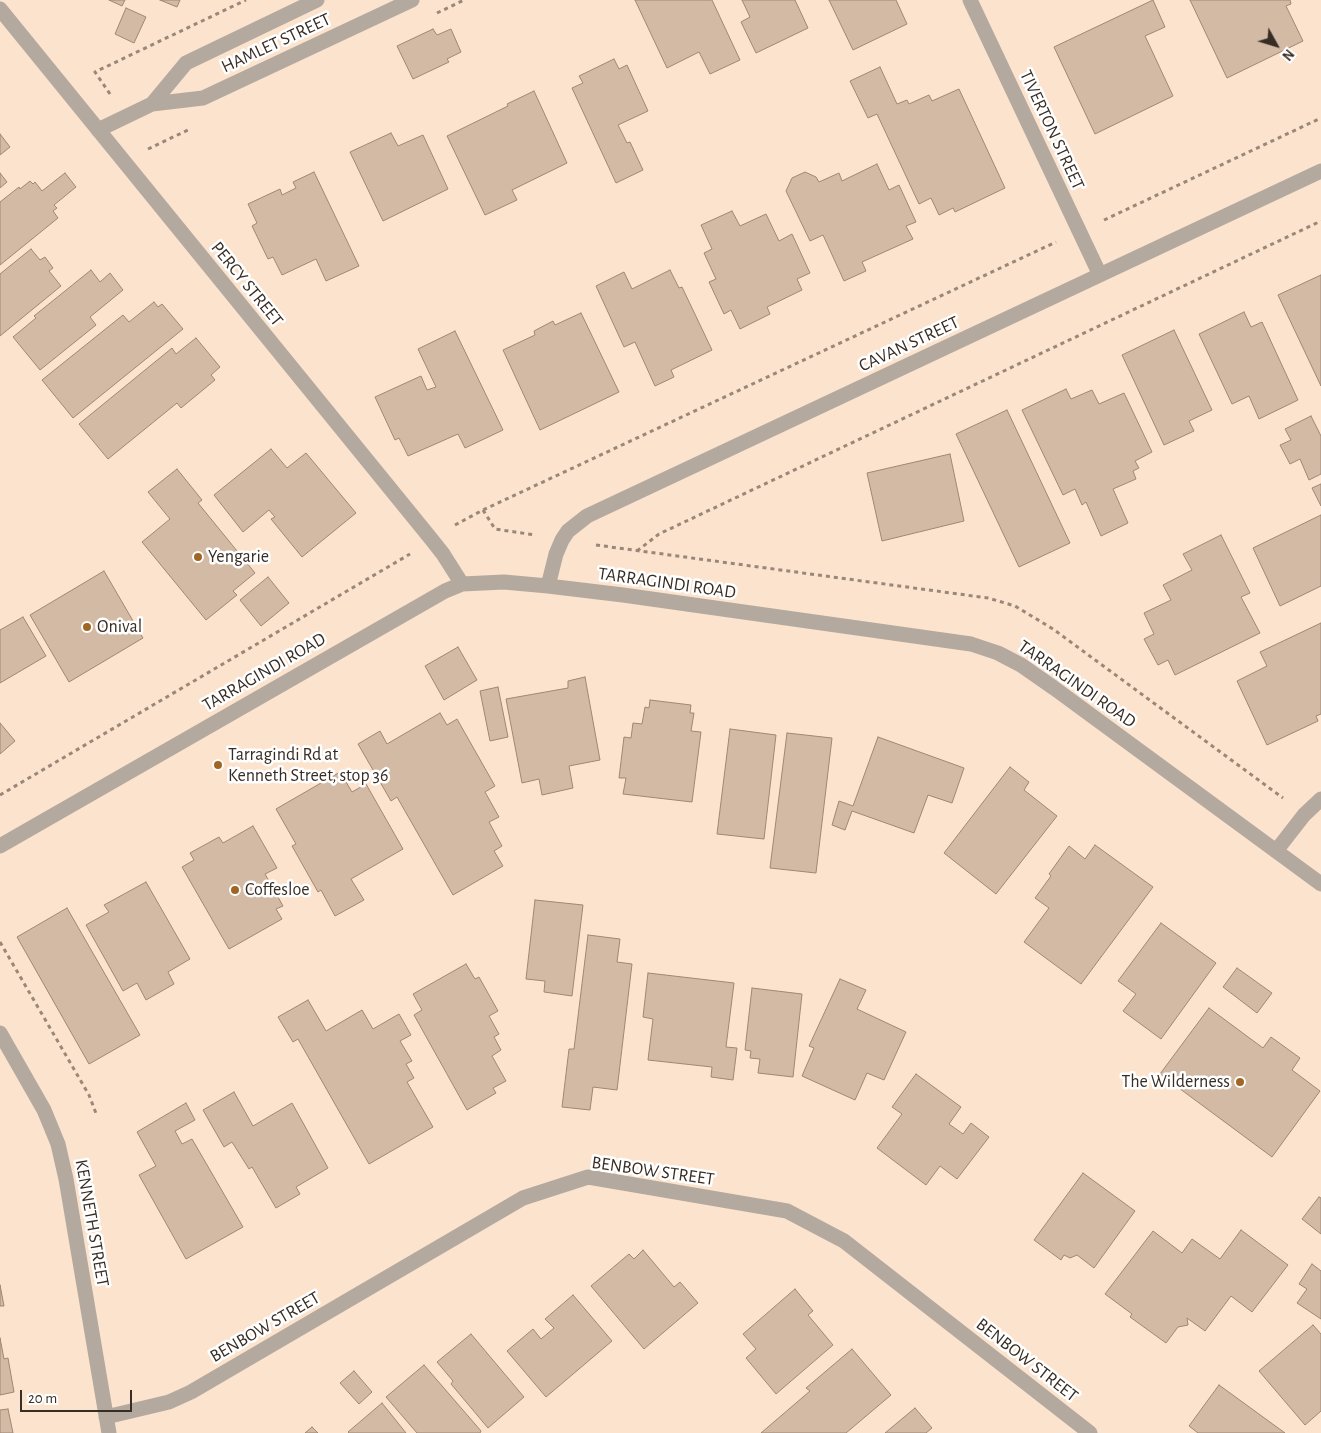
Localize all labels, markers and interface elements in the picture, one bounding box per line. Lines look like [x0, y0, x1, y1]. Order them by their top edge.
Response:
street label: HAMLET STREET [218, 8, 334, 78]
north arrow [1251, 20, 1301, 70]
text: N [1279, 46, 1296, 63]
street label: TIVERTON STREET [1015, 67, 1089, 193]
street label: PERCY STREET [206, 237, 288, 331]
street label: CAVAN STREET [856, 311, 962, 377]
place label: Yengarie [208, 546, 269, 568]
marker: Yengarie [192, 551, 204, 563]
street label: TARRAGINDI ROAD [597, 563, 737, 603]
place label: Onival [97, 616, 142, 638]
marker: Onival [81, 621, 93, 633]
street label: TARRAGINDI ROAD [199, 628, 329, 716]
street label: TARRAGINDI ROAD [1014, 635, 1140, 733]
place label: Tarragindi Rd at Kenneth Street, stop 36 [228, 744, 388, 786]
marker: Tarragindi Rd at Kenneth Street, stop 36 [212, 759, 224, 771]
place label: Coffesloe [245, 879, 310, 901]
marker: Coffesloe [229, 884, 241, 896]
place label: The Wilderness [1122, 1071, 1230, 1093]
marker: The Wilderness [1234, 1076, 1246, 1088]
street label: BENBOW STREET [590, 1152, 716, 1190]
street label: KENNETH STREET [70, 1158, 114, 1288]
street label: BENBOW STREET [206, 1287, 324, 1367]
street label: BENBOW STREET [972, 1313, 1082, 1407]
scale bar [22, 1380, 135, 1412]
text: 20 m [28, 1391, 57, 1406]

